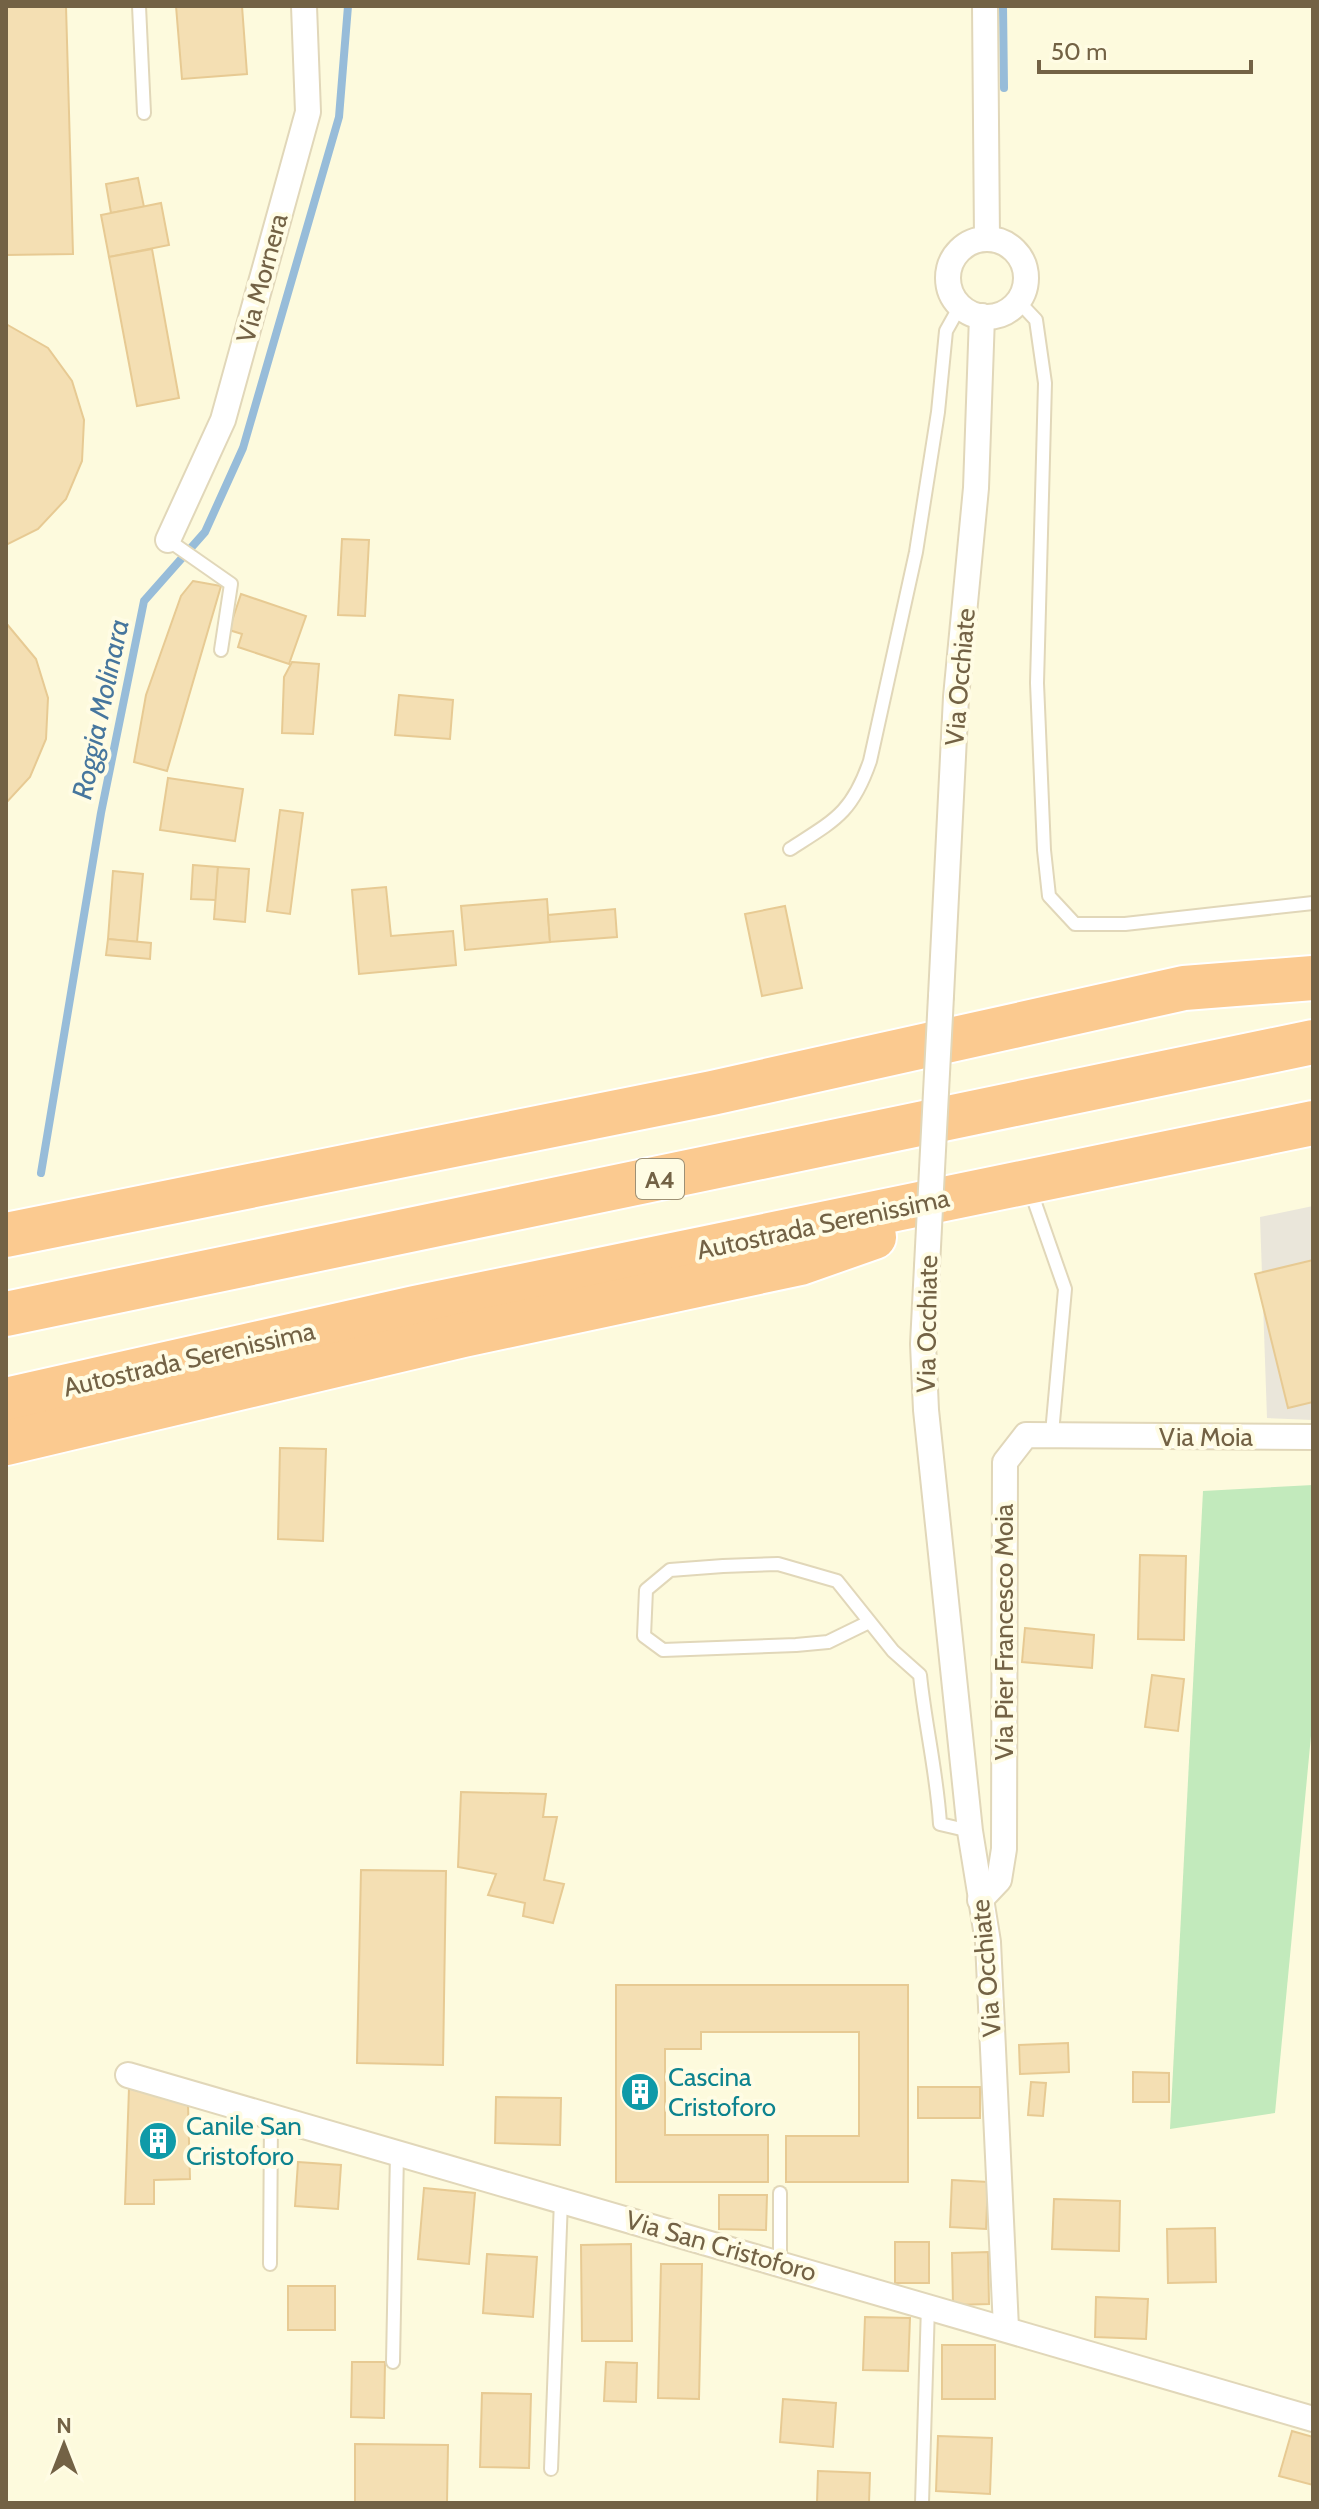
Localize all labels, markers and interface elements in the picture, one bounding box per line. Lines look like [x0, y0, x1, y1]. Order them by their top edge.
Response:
scale bar [1039, 24, 1251, 74]
text: 50 m [1051, 37, 1107, 66]
street label: Via Mornera [229, 209, 295, 346]
street label: Via Occhiate [938, 607, 982, 747]
water label: Roggia Molinara [64, 616, 136, 802]
road number: A4 [636, 1159, 684, 1199]
street label: Autostrada Serenissima [694, 1182, 953, 1266]
street label: Via Occhiate [910, 1255, 944, 1393]
street label: Autostrada Serenissima [60, 1314, 318, 1404]
street label: Via Moia [1159, 1421, 1253, 1453]
street label: Via Pier Francesco Moia [988, 1503, 1020, 1760]
street label: Via Occhiate [964, 1898, 1008, 2038]
place label: Cascina Cristoforo [668, 2061, 776, 2123]
building icon: Cascina Cristoforo [619, 2071, 661, 2113]
place label: Canile San Cristoforo [186, 2110, 302, 2172]
building icon: Canile San Cristoforo [137, 2120, 179, 2162]
street label: Via San Cristoforo [622, 2203, 820, 2289]
north arrow [24, 2405, 104, 2485]
text: N [56, 2412, 72, 2439]

